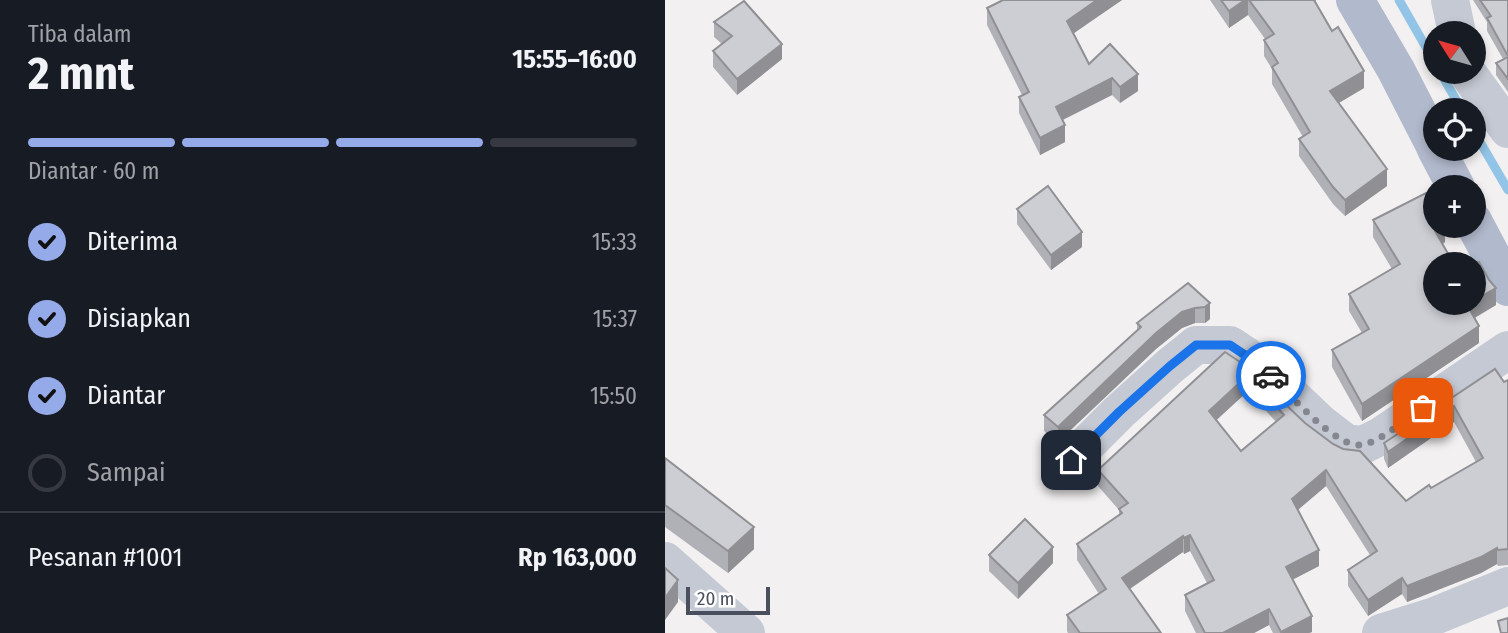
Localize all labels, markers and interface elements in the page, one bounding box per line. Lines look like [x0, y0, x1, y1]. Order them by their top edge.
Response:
text: Tiba dalam [28, 20, 131, 48]
north arrow [1423, 21, 1486, 84]
map controls [1423, 21, 1486, 315]
text: 15:55–16:00 [512, 44, 637, 75]
text: 2 mnt [28, 46, 134, 101]
button: locate [1423, 98, 1486, 161]
text: Diantar · 60 m [28, 157, 159, 185]
button: + [1423, 175, 1486, 238]
icon: check [28, 223, 66, 261]
text: Diterima [87, 226, 178, 257]
text: 15:33 [592, 228, 637, 256]
button: − [1423, 252, 1486, 315]
icon: check [28, 300, 66, 338]
text: Disiapkan [87, 303, 191, 334]
text: 15:37 [593, 305, 637, 333]
courier [1236, 341, 1306, 411]
icon: car [1252, 357, 1290, 395]
icon: check [28, 377, 66, 415]
pin [1393, 378, 1453, 438]
text: Diantar [87, 380, 165, 411]
text: 15:50 [590, 382, 637, 410]
icon: bag [1404, 389, 1442, 427]
pin [1041, 430, 1101, 490]
icon: home [1052, 441, 1090, 479]
text: Sampai [87, 457, 166, 488]
text: Pesanan #1001 [28, 542, 183, 573]
text: Rp 163,000 [518, 542, 637, 573]
scale bar [686, 584, 770, 616]
text: 20 m [697, 587, 734, 610]

